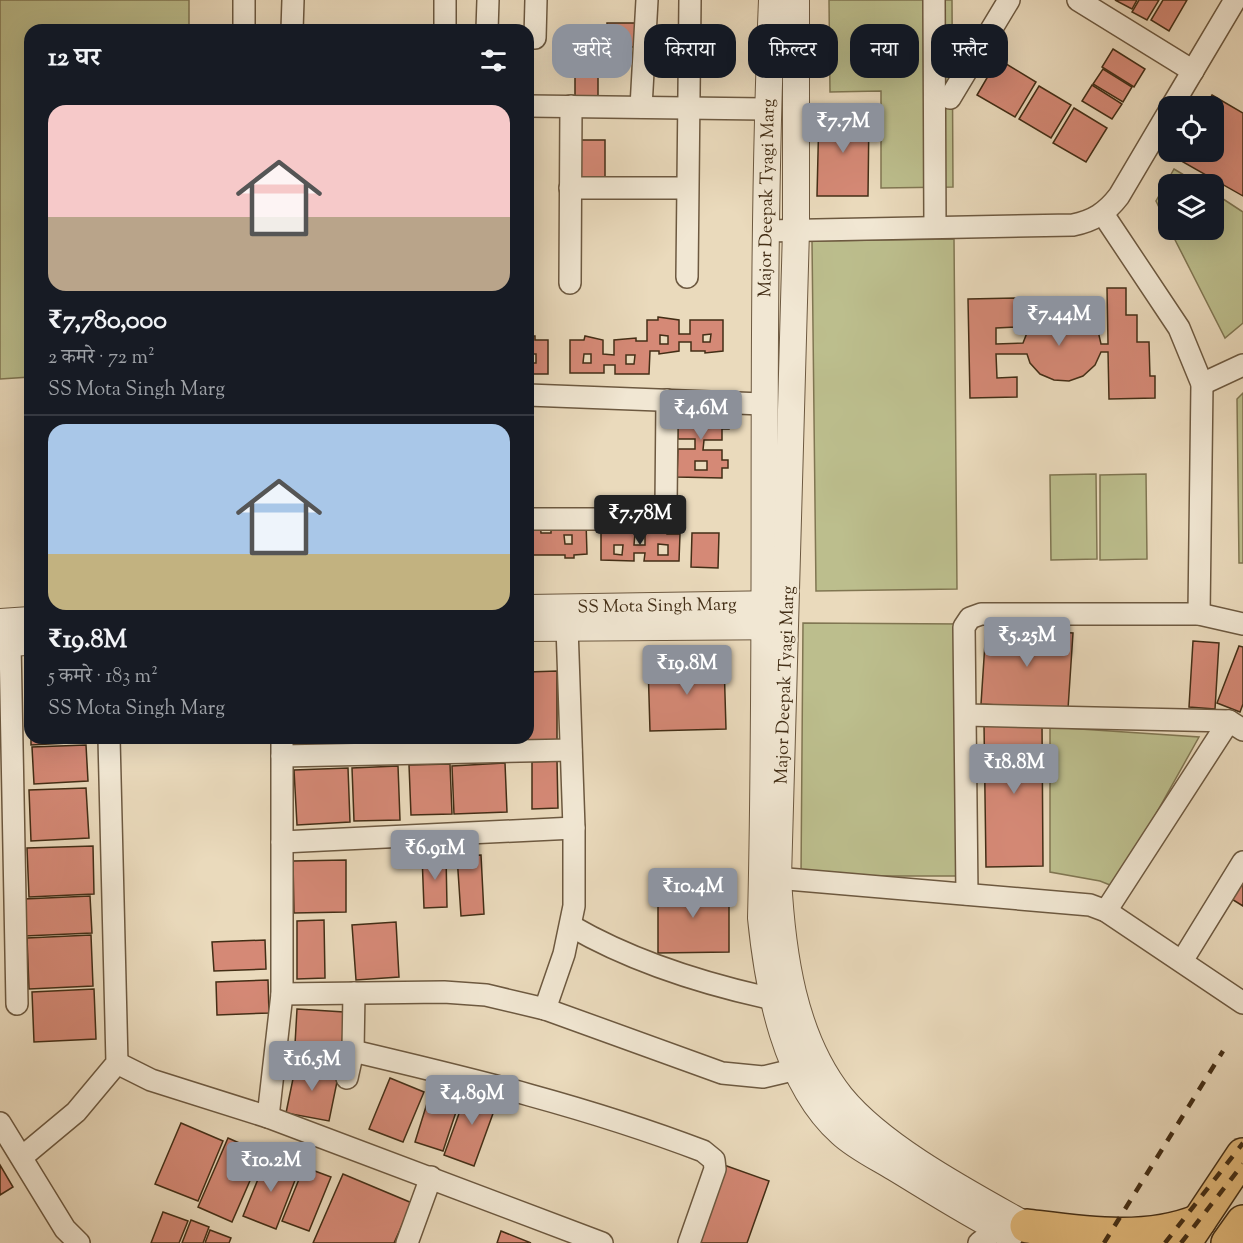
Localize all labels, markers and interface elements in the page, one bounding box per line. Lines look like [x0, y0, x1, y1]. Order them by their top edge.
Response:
chip: खरीदें [552, 24, 632, 78]
chip: किराया [644, 24, 736, 78]
chip: फ़िल्टर [748, 24, 838, 78]
chip: नया [850, 24, 919, 78]
chip: फ़्लैट [931, 24, 1008, 78]
text: 12 घर [48, 40, 100, 77]
icon: filters [477, 44, 510, 77]
map controls [1158, 96, 1224, 240]
button: locate [1158, 96, 1224, 162]
street label: Major Deepak Tyagi Marg [753, 98, 783, 298]
pin: ₹7.7M [801, 103, 885, 154]
text: ₹7.7M [816, 108, 870, 137]
icon: home [225, 144, 333, 252]
button: layers [1158, 174, 1224, 240]
pin: ₹7.44M [1010, 296, 1108, 347]
text: ₹7.44M [1027, 301, 1091, 330]
text: ₹7,780,000 [48, 303, 167, 340]
text: 2 कमरे · 72 m² [48, 344, 155, 373]
text: SS Mota Singh Marg [48, 376, 225, 405]
pin: ₹4.6M [659, 390, 743, 441]
text: ₹4.6M [674, 395, 728, 424]
icon: home [225, 463, 333, 571]
pin: ₹7.78M [591, 495, 689, 546]
text: ₹7.78M [608, 500, 672, 529]
street label: Major Deepak Tyagi Marg [770, 585, 802, 785]
street label: SS Mota Singh Marg [577, 593, 737, 621]
pin: ₹5.25M [978, 617, 1076, 668]
text: ₹19.8M [48, 622, 127, 659]
text: ₹5.25M [998, 622, 1056, 651]
pin: ₹19.8M [638, 645, 736, 696]
text: ₹19.8M [657, 650, 717, 679]
text: 5 कमरे · 183 m² [48, 663, 158, 692]
text: SS Mota Singh Marg [48, 695, 225, 724]
pin: ₹18.8M [965, 744, 1063, 795]
text: ₹18.8M [983, 749, 1045, 778]
pin: ₹6.91M [386, 830, 484, 881]
text: ₹6.91M [405, 835, 465, 864]
pin: ₹10.4M [644, 868, 742, 919]
text: ₹10.4M [662, 873, 724, 902]
pin: ₹16.5M [263, 1041, 361, 1092]
text: ₹16.5M [283, 1046, 341, 1075]
pin: ₹4.89M [423, 1075, 521, 1126]
text: ₹4.89M [440, 1080, 504, 1109]
pin: ₹10.2M [222, 1142, 320, 1193]
text: ₹10.2M [241, 1147, 301, 1176]

